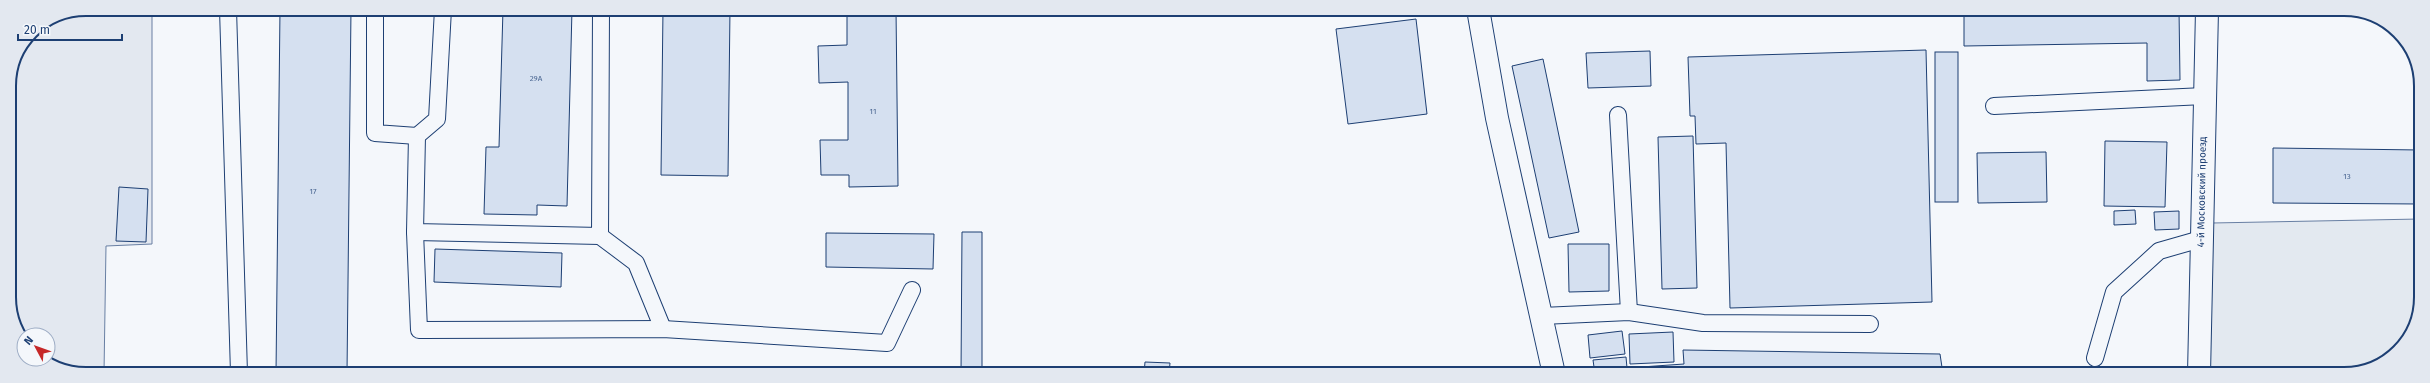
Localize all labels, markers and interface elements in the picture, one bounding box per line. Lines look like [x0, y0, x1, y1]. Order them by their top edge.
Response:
scale bar [18, 16, 122, 42]
text: 20 m [24, 23, 50, 37]
house number: 29А [530, 74, 543, 83]
house number: 11 [870, 107, 876, 116]
street label: 4-й Московский проезд [2195, 136, 2209, 248]
house number: 13 [2343, 172, 2351, 181]
house number: 17 [309, 187, 317, 196]
north arrow [16, 327, 56, 367]
text: N [22, 334, 36, 348]

